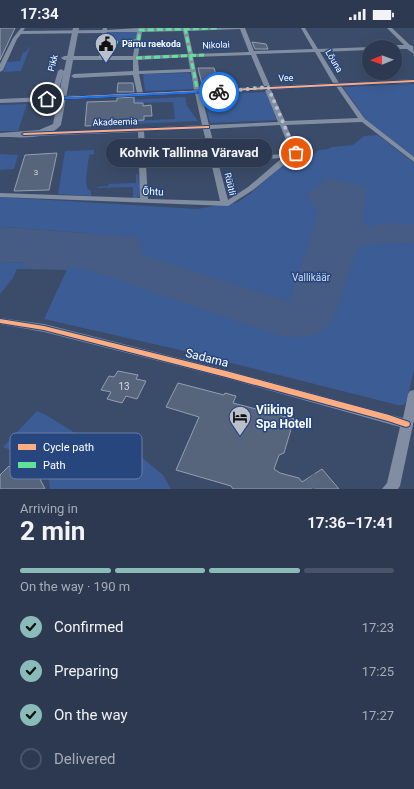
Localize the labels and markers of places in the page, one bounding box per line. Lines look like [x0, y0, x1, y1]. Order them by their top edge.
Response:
public building icon: Pärnu raekoda [93, 31, 119, 64]
place label: Pärnu raekoda [122, 39, 181, 49]
pin [30, 82, 64, 116]
pin [279, 136, 313, 170]
callout: Kohvik Tallinna Väravad [106, 139, 272, 167]
place label: Viiking Spa Hotell [256, 403, 312, 431]
hotel icon: Viiking Spa Hotell [227, 404, 253, 437]

